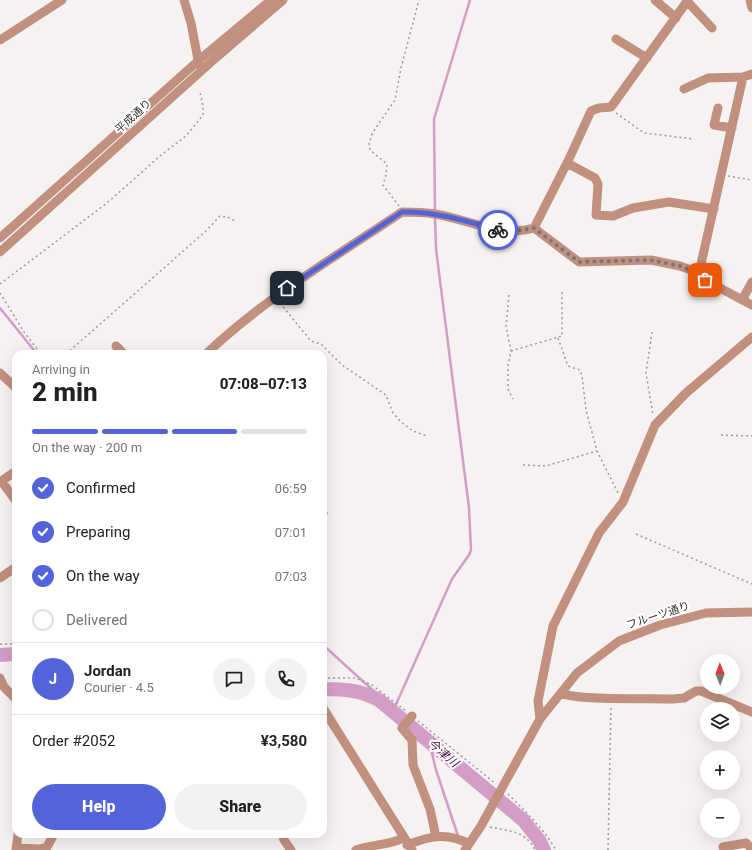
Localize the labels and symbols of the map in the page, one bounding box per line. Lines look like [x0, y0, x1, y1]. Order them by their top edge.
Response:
street label: 平成通り [113, 97, 154, 136]
courier [478, 210, 518, 250]
pin [688, 263, 722, 297]
pin [270, 271, 304, 305]
street label: フルーツ通り [625, 599, 691, 632]
north arrow [700, 654, 740, 694]
water label: 今津川 [425, 736, 463, 771]

